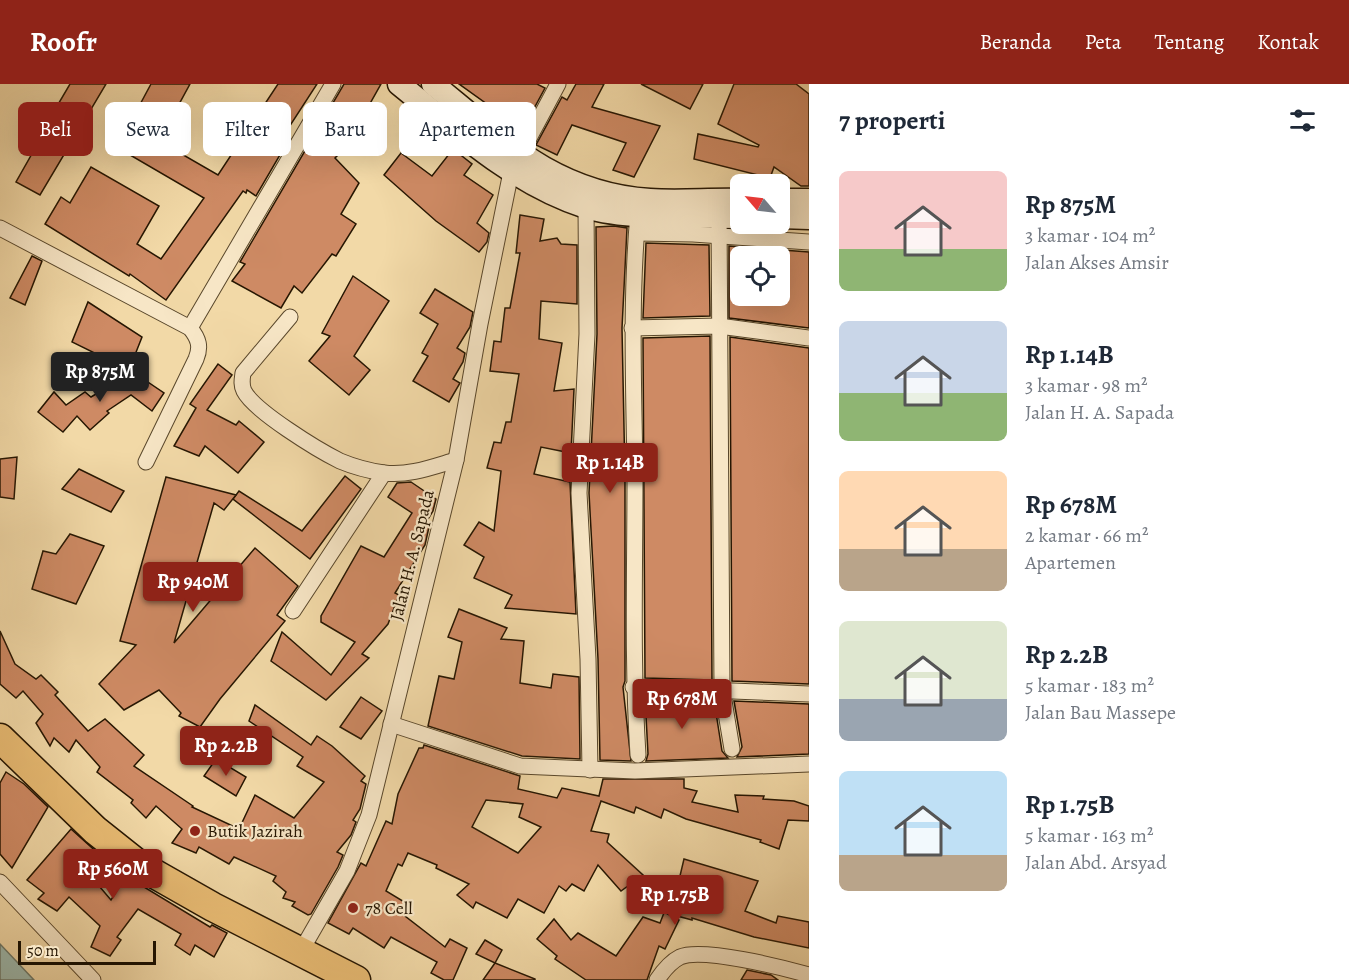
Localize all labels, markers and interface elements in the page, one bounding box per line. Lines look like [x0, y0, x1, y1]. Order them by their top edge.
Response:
text: Roofr [30, 23, 97, 61]
text: Beranda [980, 28, 1052, 56]
text: Peta [1085, 28, 1121, 56]
text: Tentang [1154, 28, 1224, 56]
text: Kontak [1257, 28, 1319, 56]
chip: Beli [18, 102, 93, 156]
chip: Sewa [105, 102, 191, 156]
chip: Filter [203, 102, 291, 156]
chip: Baru [303, 102, 387, 156]
chip: Apartemen [399, 102, 536, 156]
text: 7 properti [839, 103, 945, 138]
icon: filters [1286, 104, 1319, 137]
north arrow [730, 174, 790, 234]
map controls [730, 174, 790, 306]
text: Rp 875M [1025, 187, 1116, 222]
icon: home [887, 195, 959, 267]
text: 3 kamar · 104 m² [1025, 222, 1155, 249]
button: locate [730, 246, 790, 306]
text: Jalan Akses Amsir [1025, 249, 1169, 276]
text: Rp 1.14B [1025, 337, 1114, 372]
icon: home [887, 345, 959, 417]
pin: Rp 875M [45, 352, 155, 403]
text: Rp 875M [65, 358, 135, 385]
text: 3 kamar · 98 m² [1025, 372, 1148, 399]
text: Jalan H. A. Sapada [1025, 399, 1174, 426]
pin: Rp 1.14B [548, 443, 672, 494]
text: Rp 1.14B [576, 449, 644, 476]
street label: Jalan H. A. Sapada [384, 486, 440, 623]
text: Rp 678M [1025, 487, 1117, 522]
icon: home [887, 495, 959, 567]
text: 2 kamar · 66 m² [1025, 522, 1148, 549]
text: Apartemen [1025, 549, 1116, 576]
pin: Rp 940M [138, 562, 248, 613]
text: Rp 940M [157, 568, 229, 595]
text: Rp 2.2B [1025, 637, 1108, 672]
icon: home [887, 645, 959, 717]
text: 5 kamar · 183 m² [1025, 672, 1154, 699]
pin: Rp 678M [627, 679, 737, 730]
text: Rp 678M [647, 685, 717, 712]
text: Jalan Bau Massepe [1025, 699, 1176, 726]
pin: Rp 2.2B [171, 726, 281, 777]
text: Rp 2.2B [194, 732, 258, 759]
text: Rp 1.75B [1025, 787, 1115, 822]
icon: home [887, 795, 959, 867]
place label: Butik Jazirah [207, 819, 303, 843]
text: 5 kamar · 163 m² [1025, 822, 1154, 849]
marker: Butik Jazirah [188, 824, 202, 838]
pin: Rp 560M [58, 849, 168, 900]
text: Jalan Abd. Arsyad [1025, 849, 1167, 876]
text: Rp 560M [77, 855, 149, 882]
pin: Rp 1.75B [613, 875, 737, 926]
text: Rp 1.75B [641, 881, 709, 908]
place label: 78 Cell [365, 896, 413, 920]
marker: 78 Cell [346, 901, 360, 915]
scale bar [18, 938, 156, 966]
text: 50 m [27, 940, 59, 962]

